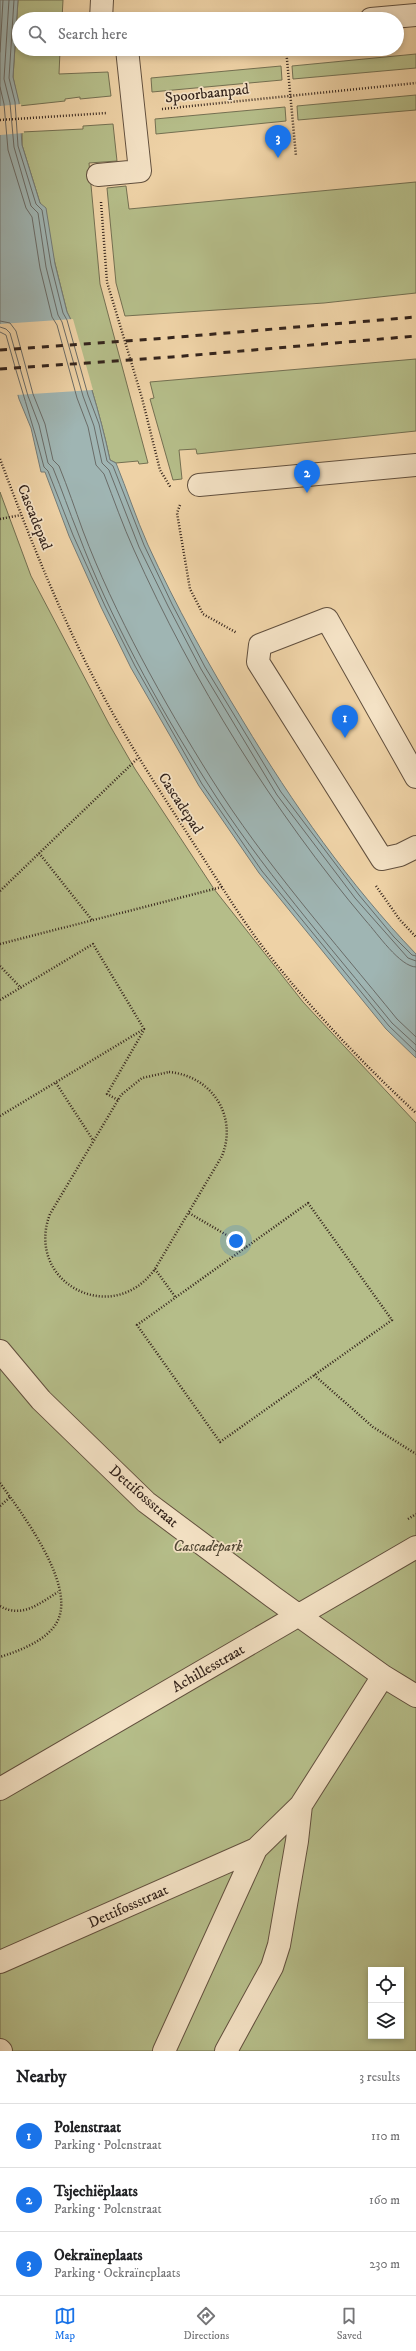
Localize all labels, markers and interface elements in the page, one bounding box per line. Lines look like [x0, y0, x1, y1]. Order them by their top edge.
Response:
search box [12, 12, 404, 56]
icon: search [26, 23, 48, 45]
text: Search here [58, 25, 127, 44]
street label: Spoorbaanpad [164, 80, 251, 107]
pin: 3 [265, 125, 291, 158]
pin: 2 [294, 460, 320, 493]
street label: Cascadepad [13, 482, 57, 553]
pin: 1 [332, 705, 358, 738]
street label: Cascadepad [154, 769, 208, 838]
your location [226, 1231, 246, 1251]
street label: Dettifossstraat [105, 1461, 182, 1532]
park label: Cascadepark [173, 1537, 243, 1556]
street label: Achillesstraat [168, 1640, 248, 1697]
street label: Dettifossstraat [85, 1880, 171, 1933]
map controls [368, 1967, 404, 2039]
button: locate [368, 1967, 404, 2003]
button: layers [368, 2003, 404, 2039]
text: Nearby [16, 2066, 66, 2088]
text: 3 results [359, 2069, 400, 2085]
text: Polenstraat [54, 2118, 121, 2137]
text: 1 [27, 2128, 31, 2144]
text: 110 m [371, 2128, 400, 2144]
text: Parking · Polenstraat [54, 2137, 162, 2153]
text: Tsjechiëplaats [54, 2182, 138, 2201]
text: 2 [26, 2192, 32, 2208]
text: 160 m [369, 2192, 400, 2208]
text: Parking · Polenstraat [54, 2201, 162, 2217]
text: Oekraïneplaats [54, 2246, 143, 2265]
text: 3 [27, 2256, 31, 2272]
text: 230 m [369, 2256, 400, 2272]
text: Parking · Oekraïneplaats [54, 2265, 180, 2281]
tab: Map [54, 2305, 76, 2343]
tab: Directions [184, 2305, 229, 2343]
tab: Saved [337, 2305, 362, 2343]

